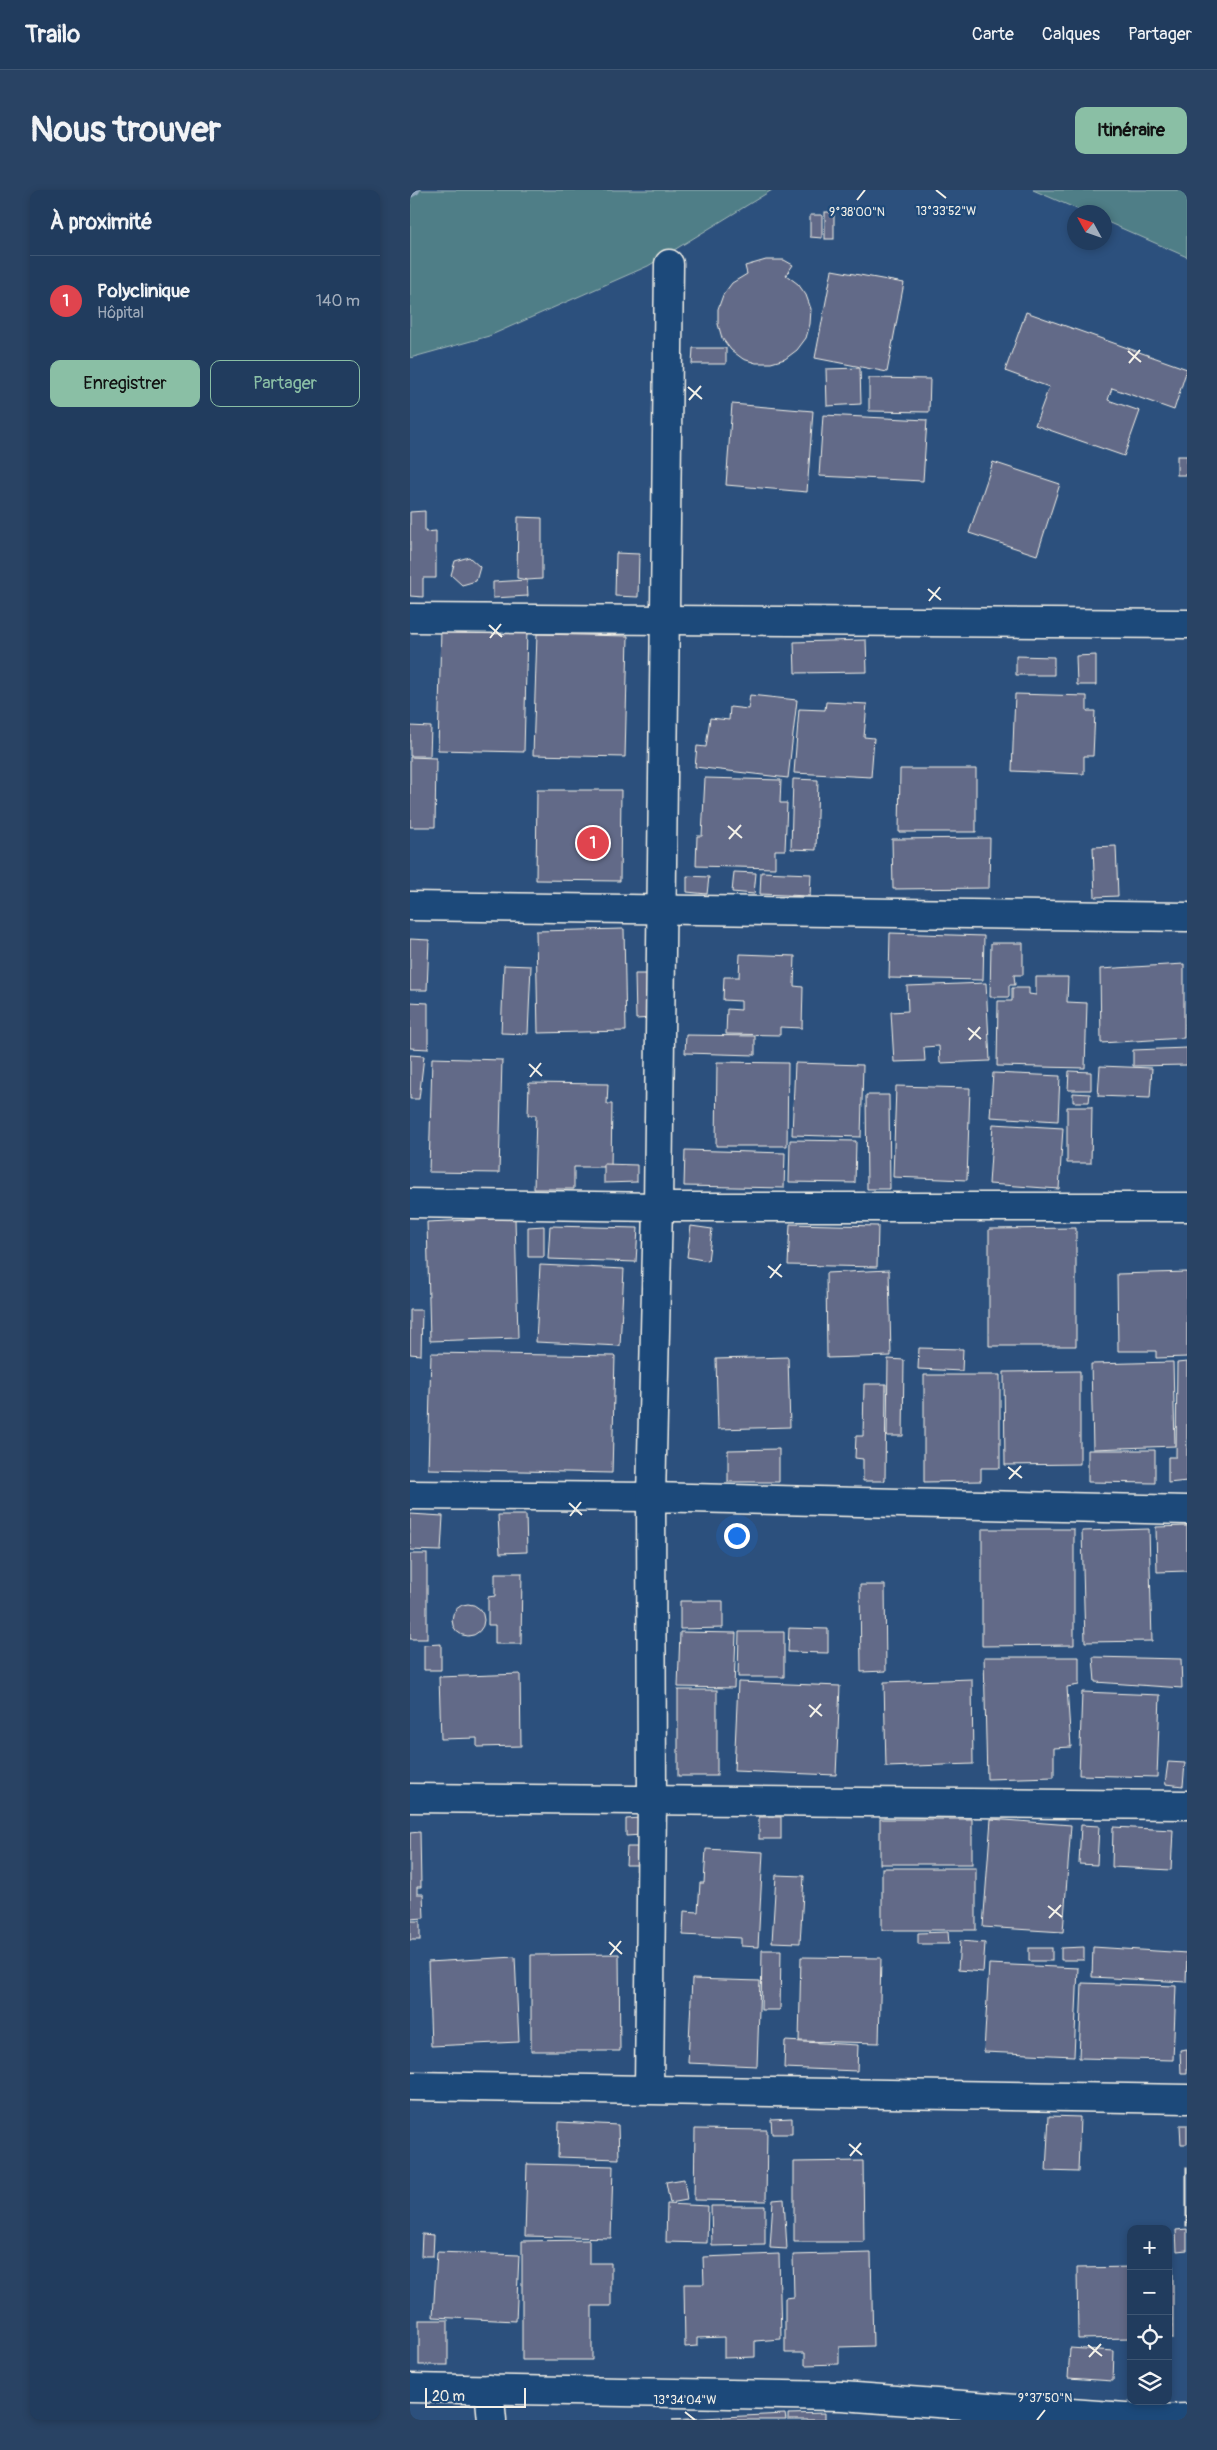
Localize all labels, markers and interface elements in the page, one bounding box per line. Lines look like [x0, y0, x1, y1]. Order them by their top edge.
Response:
text: Trailo [25, 20, 80, 49]
text: Carte [972, 23, 1014, 46]
text: Calques [1042, 23, 1100, 46]
text: Partager [1128, 23, 1192, 46]
button: Itinéraire [1075, 107, 1187, 154]
text: Nous trouver [30, 108, 221, 152]
text: 13°33'52"W [916, 204, 976, 219]
text: 9°38'00"N [829, 205, 885, 220]
north arrow [1067, 205, 1112, 250]
text: À proximité [50, 209, 153, 236]
text: Polyclinique [97, 279, 190, 303]
text: 1 [63, 291, 69, 311]
text: 140 m [316, 291, 360, 311]
text: Hôpital [97, 303, 144, 323]
button: Enregistrer [50, 360, 200, 407]
button: Partager [210, 360, 360, 407]
pin: 1 [577, 824, 609, 862]
your location [724, 1523, 750, 1549]
map controls [1127, 2225, 1172, 2405]
button: + [1127, 2225, 1172, 2270]
button: − [1127, 2270, 1172, 2315]
button: locate [1127, 2315, 1172, 2360]
button: layers [1127, 2360, 1172, 2405]
scale bar [425, 2385, 526, 2408]
text: 20 m [432, 2388, 465, 2405]
text: 9°37'50"N [1018, 2391, 1072, 2406]
text: 13°34'04"W [654, 2393, 716, 2408]

